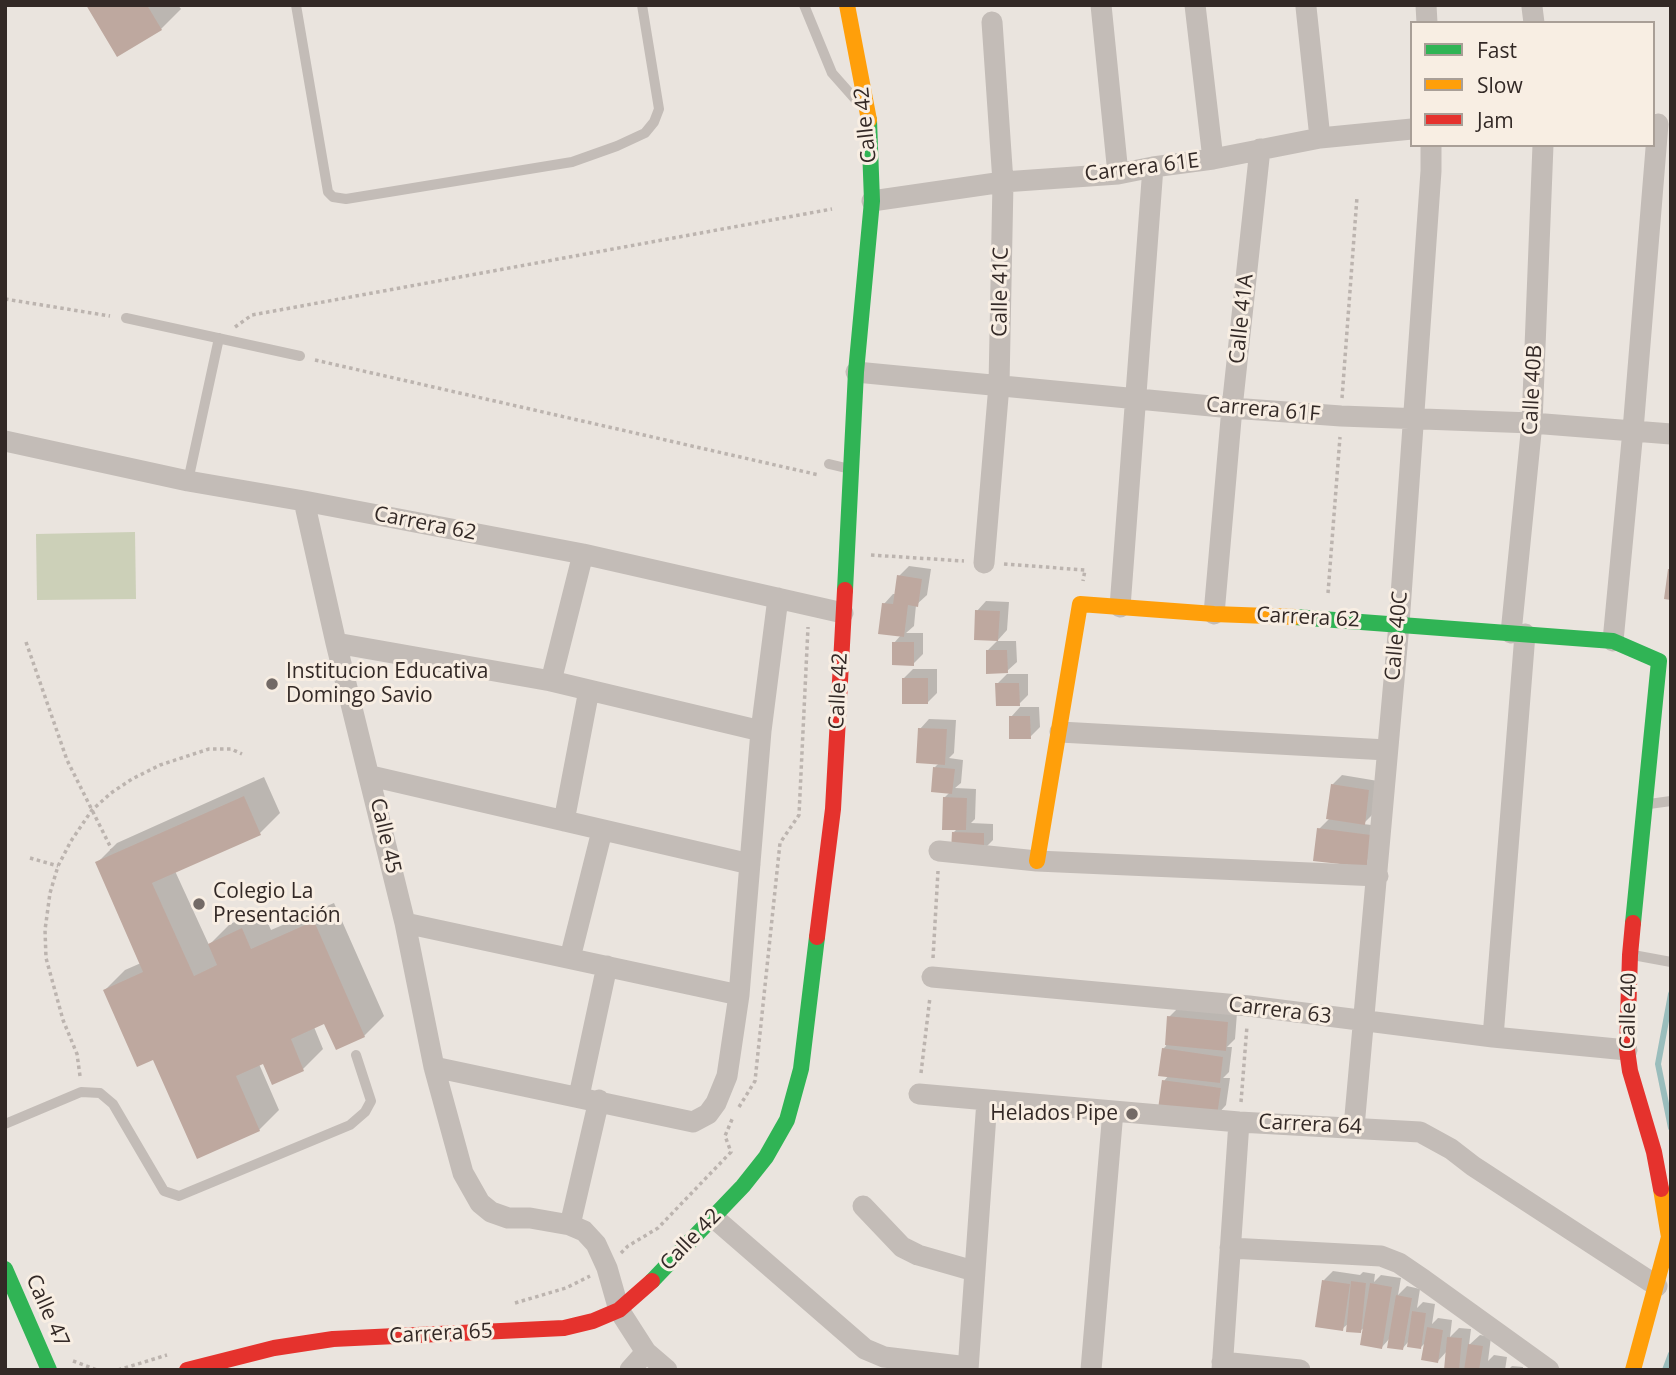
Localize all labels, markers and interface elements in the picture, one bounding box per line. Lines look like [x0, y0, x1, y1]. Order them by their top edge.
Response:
legend [1410, 21, 1655, 147]
text: Fast [1477, 36, 1517, 64]
text: Slow [1477, 71, 1523, 99]
street label: Calle 42 [849, 86, 883, 164]
text: Jam [1477, 106, 1514, 134]
street label: Carrera 61E [1083, 148, 1201, 188]
street label: Calle 41C [988, 247, 1014, 337]
street label: Calle 41A [1225, 273, 1259, 365]
street label: Calle 40B [1518, 344, 1548, 436]
street label: Carrera 61F [1205, 392, 1321, 428]
street label: Carrera 62 [372, 502, 478, 546]
street label: Calle 40C [1381, 590, 1413, 682]
street label: Carrera 62 [1256, 603, 1360, 633]
street label: Calle 42 [824, 652, 854, 730]
place label: Institucion Educativa Domingo Savio [286, 659, 488, 709]
marker: Institucion Educativa Domingo Savio [264, 676, 280, 692]
street label: Calle 45 [364, 796, 406, 876]
place label: Colegio La Presentación [213, 879, 341, 929]
marker: Colegio La Presentación [191, 896, 207, 912]
street label: Calle 40 [1616, 972, 1642, 1050]
street label: Carrera 63 [1227, 992, 1333, 1030]
place label: Helados Pipe [990, 1101, 1118, 1127]
marker: Helados Pipe [1124, 1106, 1140, 1122]
street label: Carrera 64 [1258, 1110, 1362, 1140]
street label: Calle 42 [655, 1204, 727, 1276]
street label: Calle 47 [20, 1271, 74, 1351]
street label: Carrera 65 [389, 1319, 493, 1349]

